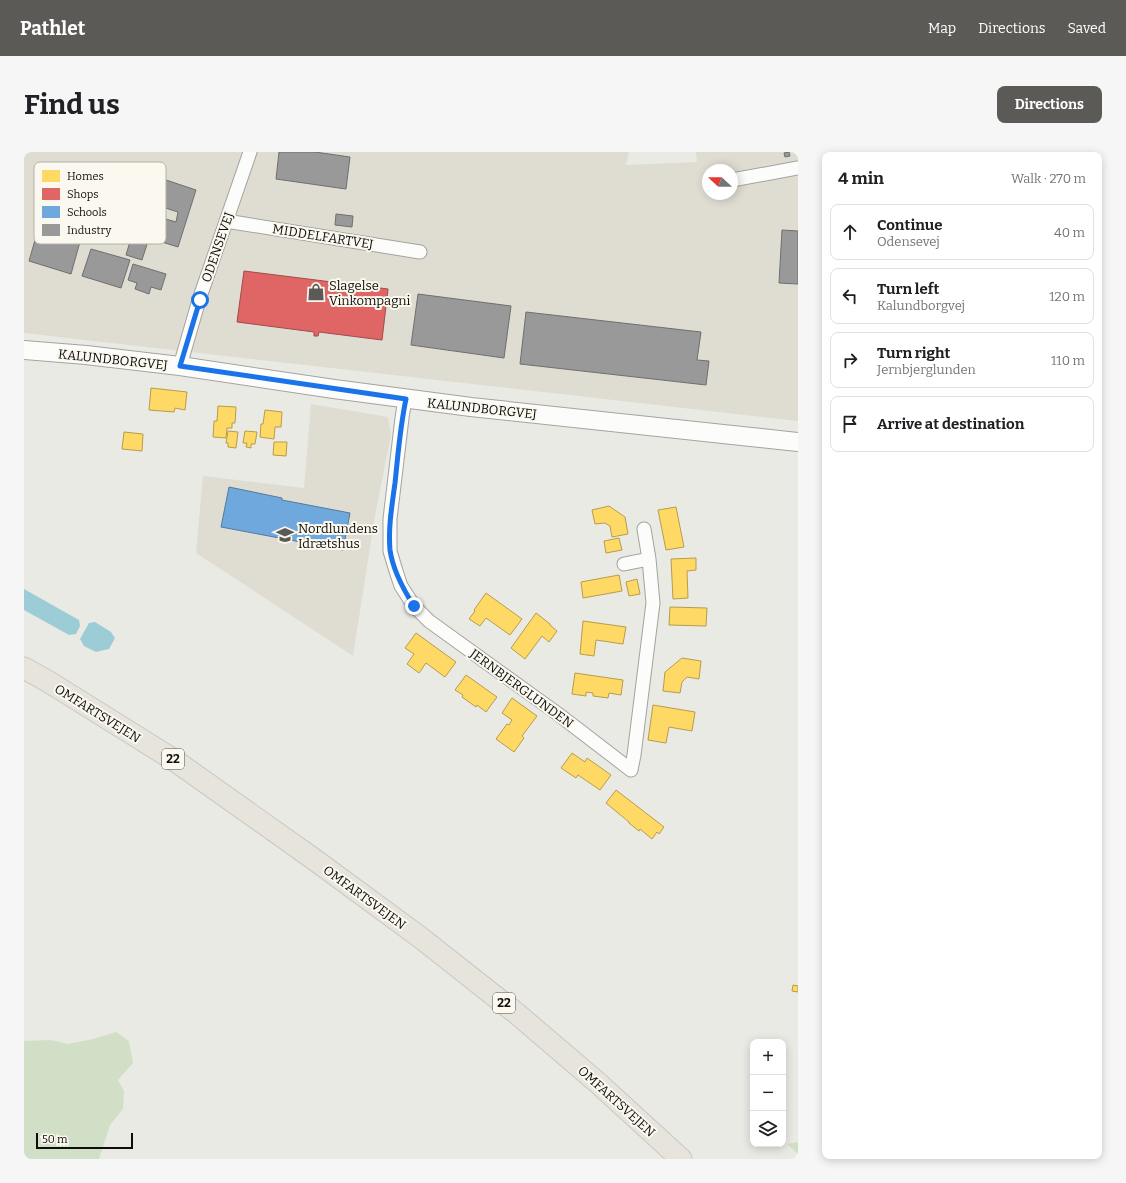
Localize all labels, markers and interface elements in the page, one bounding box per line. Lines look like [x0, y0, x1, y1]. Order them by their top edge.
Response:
text: Pathlet [20, 17, 85, 40]
text: Map [928, 20, 956, 37]
text: Directions [978, 20, 1046, 37]
text: Saved [1068, 20, 1106, 37]
button: Directions [997, 86, 1102, 123]
text: Find us [24, 88, 120, 121]
legend [34, 162, 166, 244]
north arrow [702, 164, 738, 200]
text: 4 min [838, 168, 884, 189]
text: Homes [67, 170, 104, 183]
text: Walk · 270 m [1011, 171, 1086, 186]
text: Shops [67, 188, 99, 201]
text: Schools [67, 206, 107, 219]
street label: ODENSEVEJ [198, 210, 237, 284]
text: Continue [877, 216, 943, 234]
street label: MIDDELFARTVEJ [271, 221, 374, 252]
icon: ahead [839, 221, 861, 243]
text: Industry [67, 224, 111, 237]
text: 40 m [1054, 225, 1085, 240]
text: Odensevej [877, 234, 940, 249]
place label: Slagelse Vinkompagni [329, 278, 411, 308]
text: Turn left [877, 280, 939, 298]
shop icon: Slagelse Vinkompagni [306, 282, 326, 302]
icon: left [839, 285, 861, 307]
text: 120 m [1049, 289, 1085, 304]
route start [191, 291, 209, 309]
text: Kalundborgvej [877, 298, 965, 313]
text: Turn right [877, 344, 950, 362]
street label: KALUNDBORGVEJ [57, 346, 168, 373]
icon: right [839, 349, 861, 371]
text: 110 m [1051, 353, 1085, 368]
text: Jernbjerglunden [877, 362, 976, 377]
street label: KALUNDBORGVEJ [426, 395, 537, 422]
icon: arrive [839, 413, 861, 435]
text: Arrive at destination [877, 415, 1024, 433]
place label: Nordlundens Idrætshus [298, 521, 378, 551]
school or university icon: Nordlundens Idrætshus [275, 525, 295, 545]
route end [405, 597, 423, 615]
street label: JERNBJERGLUNDEN [466, 645, 576, 731]
street label: OMFARTSVEJEN [52, 681, 143, 746]
road number: 22 [162, 749, 184, 769]
street label: OMFARTSVEJEN [320, 862, 409, 932]
road number: 22 [493, 993, 515, 1013]
map controls [750, 1039, 786, 1147]
button: + [750, 1039, 786, 1075]
street label: OMFARTSVEJEN [575, 1063, 658, 1140]
button: − [750, 1075, 786, 1111]
button: layers [750, 1111, 786, 1147]
scale bar [36, 1131, 133, 1150]
text: 50 m [42, 1133, 68, 1146]

